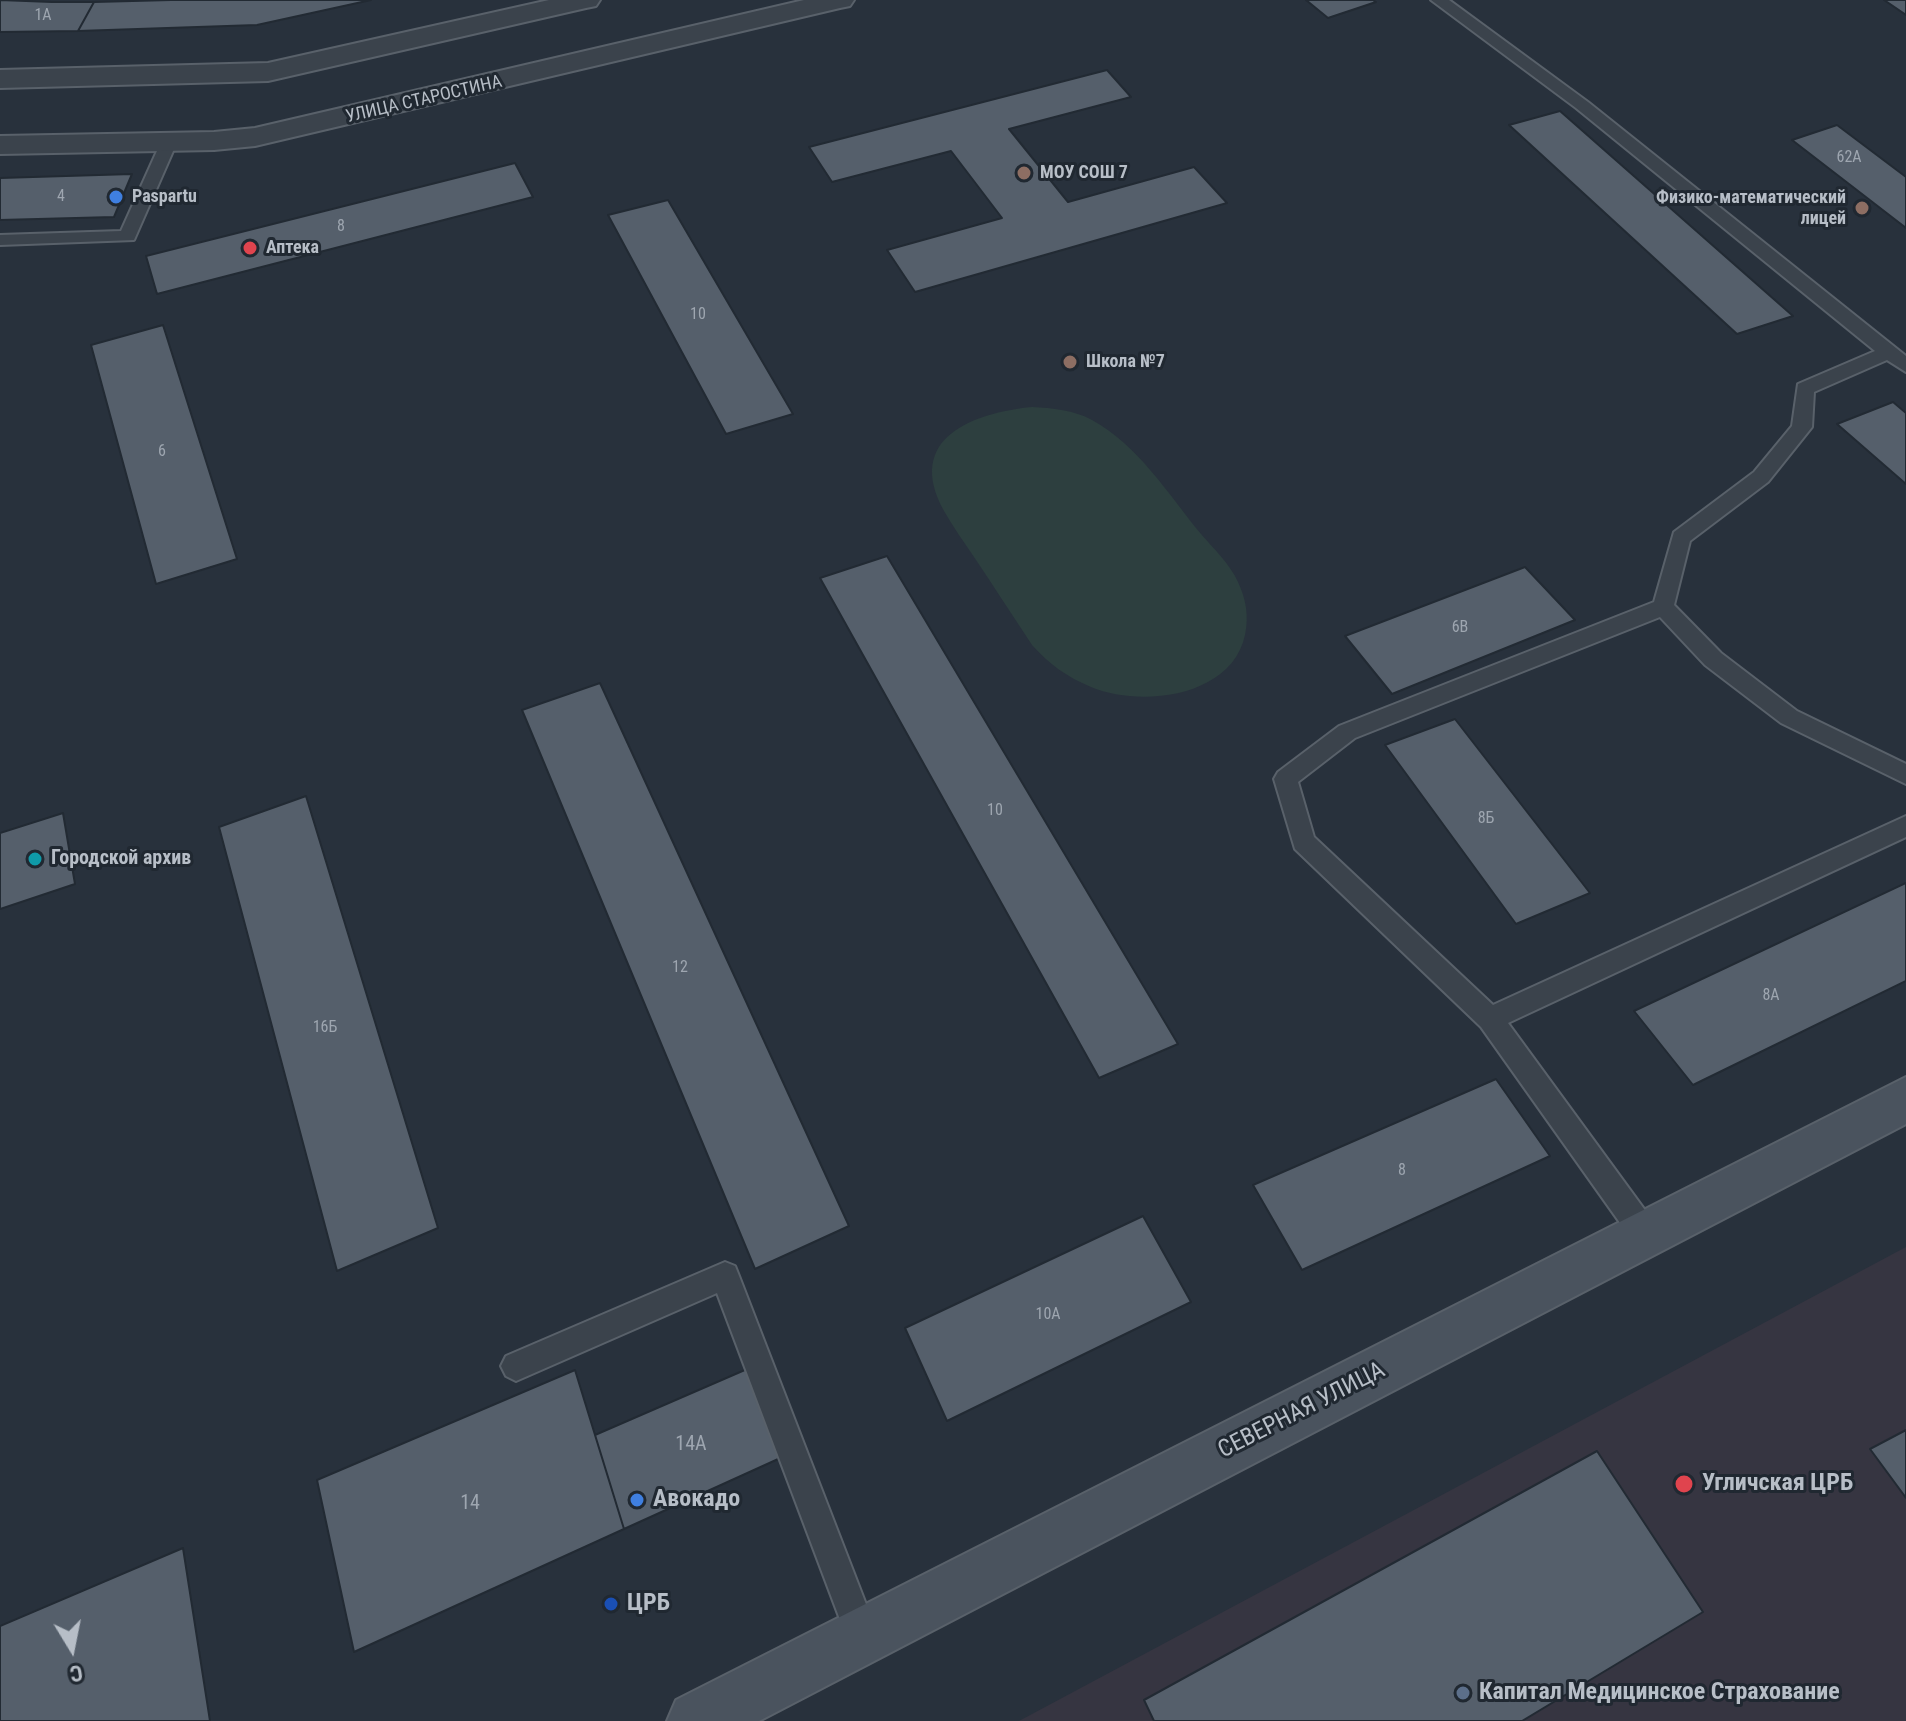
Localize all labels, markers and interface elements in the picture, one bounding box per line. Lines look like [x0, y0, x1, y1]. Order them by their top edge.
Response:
house number: 1А [34, 6, 52, 26]
street label: УЛИЦА СТАРОСТИНА [344, 72, 504, 128]
house number: 62А [1836, 148, 1862, 168]
place label: МОУ СОШ 7 [1040, 162, 1128, 184]
marker: МОУ СОШ 7 [1015, 164, 1033, 182]
place label: Paspartu [132, 186, 197, 208]
house number: 4 [57, 187, 65, 207]
place label: Физико-математический лицей [1656, 187, 1846, 230]
marker: Paspartu [107, 188, 125, 206]
marker: Физико-математический лицей [1853, 199, 1871, 217]
house number: 8 [337, 217, 345, 237]
place label: Аптека [266, 237, 319, 259]
marker: Аптека [241, 239, 259, 257]
house number: 10 [690, 305, 706, 325]
place label: Школа №7 [1086, 351, 1165, 373]
marker: Школа №7 [1061, 353, 1079, 371]
house number: 6 [158, 442, 166, 462]
house number: 6В [1452, 618, 1468, 638]
house number: 10 [987, 801, 1003, 821]
house number: 8Б [1478, 809, 1494, 829]
place label: Городской архив [51, 847, 191, 871]
marker: Городской архив [26, 850, 44, 868]
house number: 12 [672, 958, 688, 978]
house number: 8А [1762, 986, 1780, 1006]
house number: 16Б [313, 1018, 337, 1038]
house number: 8 [1398, 1161, 1406, 1181]
house number: 10А [1035, 1305, 1061, 1325]
street label: СЕВЕРНАЯ УЛИЦА [1214, 1357, 1390, 1465]
house number: 14А [675, 1433, 707, 1457]
place label: Угличская ЦРБ [1702, 1470, 1853, 1498]
marker: Угличская ЦРБ [1673, 1473, 1695, 1495]
place label: Авокадо [653, 1486, 740, 1514]
marker: Авокадо [628, 1491, 646, 1509]
house number: 14 [460, 1492, 480, 1516]
place label: ЦРБ [627, 1590, 670, 1618]
marker: ЦРБ [602, 1595, 620, 1613]
north arrow [32, 1609, 112, 1689]
text: С [68, 1660, 85, 1687]
place label: Капитал Медицинское Страхование [1479, 1679, 1840, 1707]
marker: Капитал Медицинское Страхование [1454, 1684, 1472, 1702]

